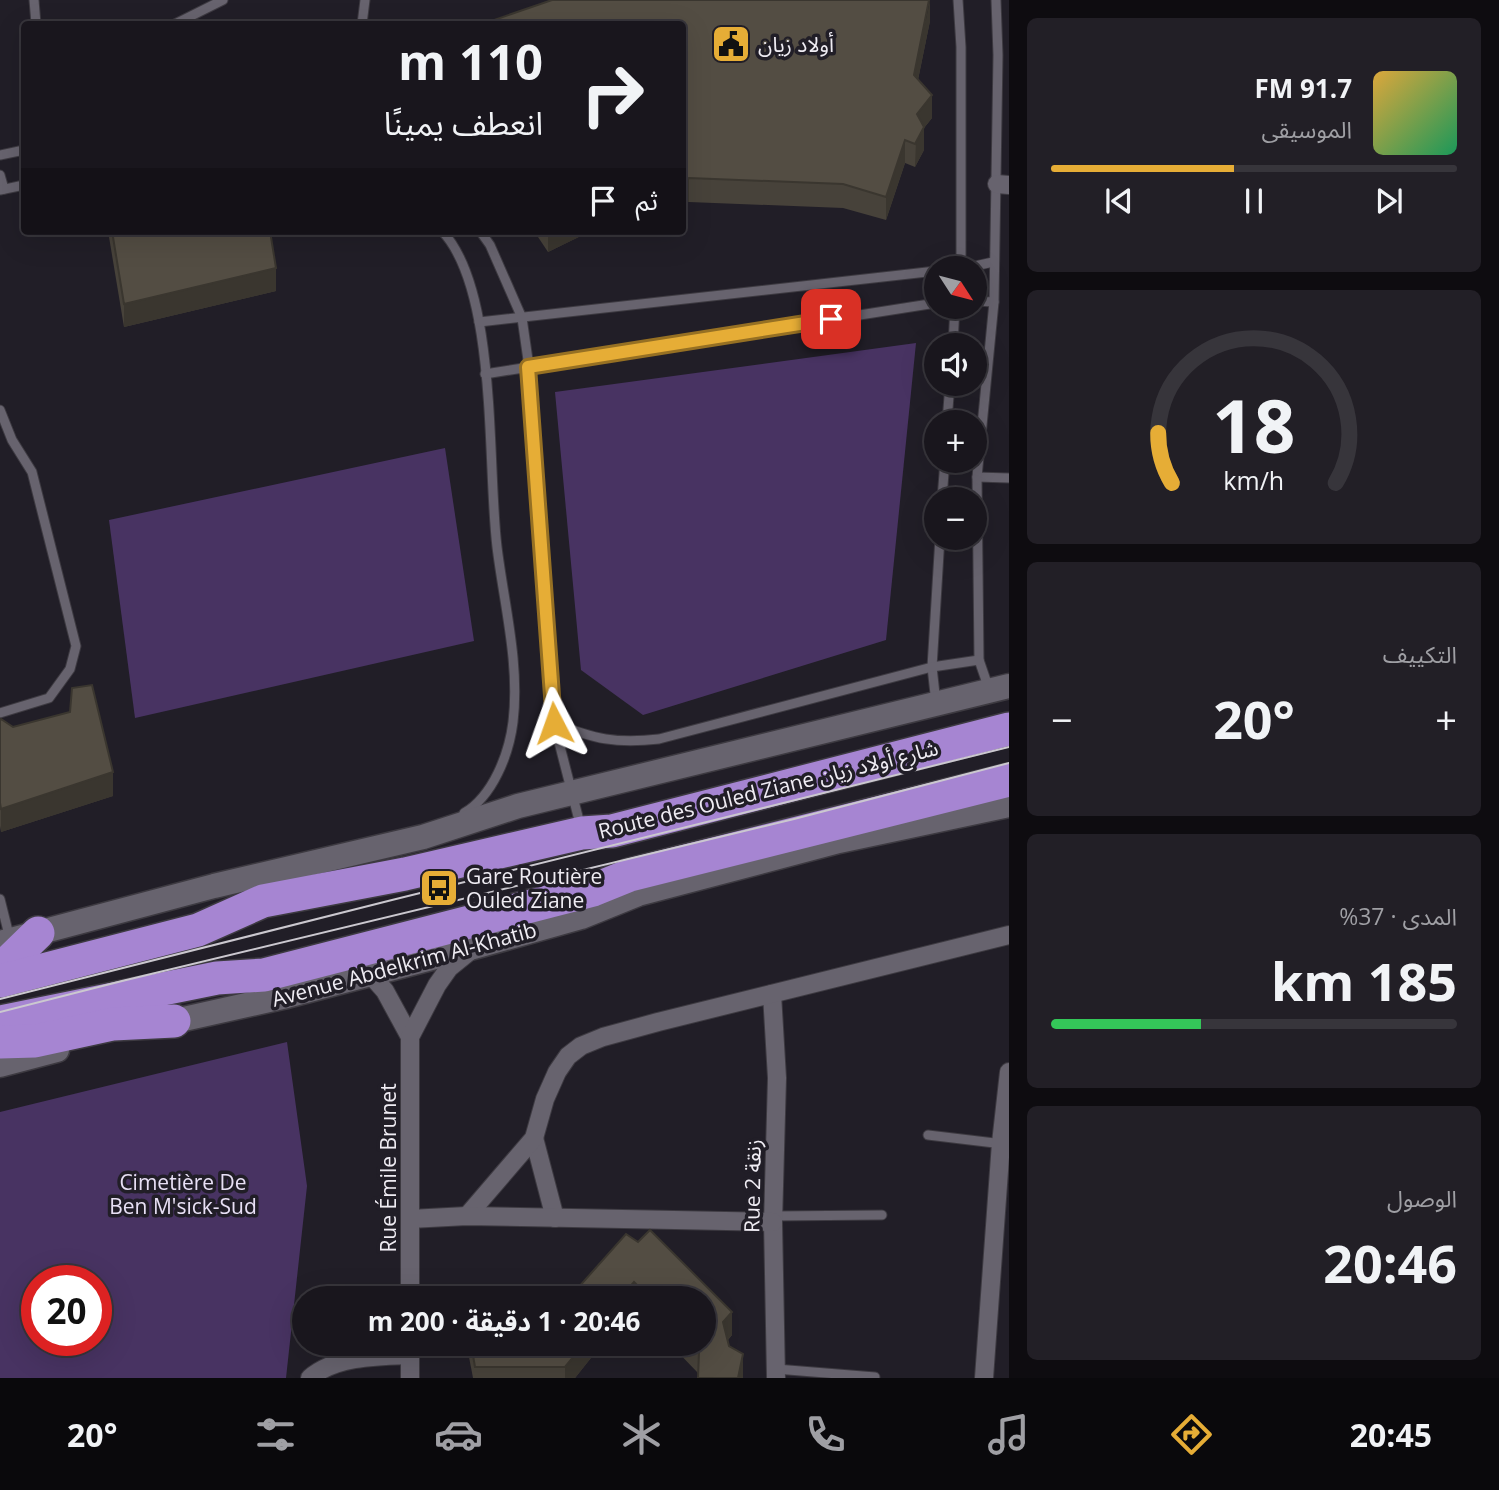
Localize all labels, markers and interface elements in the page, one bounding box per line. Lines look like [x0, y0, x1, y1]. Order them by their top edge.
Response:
public building icon: أولاد زيان [710, 23, 752, 65]
text: 110 m [398, 28, 543, 94]
place label: أولاد زيان [758, 30, 834, 58]
icon: right [567, 49, 658, 140]
text: 91.7 FM [1254, 70, 1352, 106]
text: انعطف يمينًا [384, 101, 543, 144]
text: الموسيقى [1261, 113, 1352, 145]
icon: arrive [584, 182, 622, 220]
text: ثم [636, 182, 658, 218]
icon: previous [1100, 182, 1138, 220]
icon: pause [1235, 182, 1273, 220]
icon: next [1370, 182, 1408, 220]
north arrow [924, 256, 987, 318]
map controls [924, 256, 987, 550]
pin [801, 289, 861, 349]
icon: arrive [812, 300, 850, 338]
button: sound [924, 333, 987, 396]
text: 18 [1212, 375, 1296, 474]
button: + [924, 410, 987, 473]
text: km/h [1224, 463, 1284, 497]
button: − [924, 487, 987, 550]
text: التكييف [1383, 638, 1457, 670]
text: 20° [1213, 683, 1295, 754]
position arrow [517, 686, 591, 760]
text: − [1051, 693, 1073, 745]
text: + [1435, 693, 1457, 745]
street label: Route des Ouled Ziane شارع أولاد زيان [595, 733, 941, 847]
place label: Gare Routière Ouled Ziane [466, 862, 602, 914]
bus stop icon: Gare Routière Ouled Ziane [418, 867, 460, 909]
text: المدى · 37% [1339, 900, 1457, 932]
street label: Avenue Abdelkrim Al-Khatib [269, 915, 539, 1013]
text: 185 km [1271, 945, 1457, 1016]
street label: Rue Émile Brunet [374, 1083, 402, 1253]
street label: Rue 2 زنقة [737, 1139, 767, 1233]
park label: Cimetière De Ben M'sick-Sud [109, 1168, 257, 1220]
text: الوصول [1387, 1182, 1457, 1214]
text: 20:46 [1323, 1227, 1457, 1298]
speed limit sign: 20 [21, 1265, 112, 1356]
text: 20:46 · 1 دقيقة · 200 m [368, 1303, 640, 1339]
icon: filters [251, 1410, 300, 1459]
icon: car [434, 1410, 483, 1459]
icon: climate [617, 1410, 666, 1459]
icon: phone [801, 1410, 850, 1459]
icon: music [984, 1410, 1033, 1459]
icon: directions [1167, 1410, 1216, 1459]
text: 20° [67, 1413, 117, 1456]
text: 20:45 [1350, 1413, 1432, 1456]

